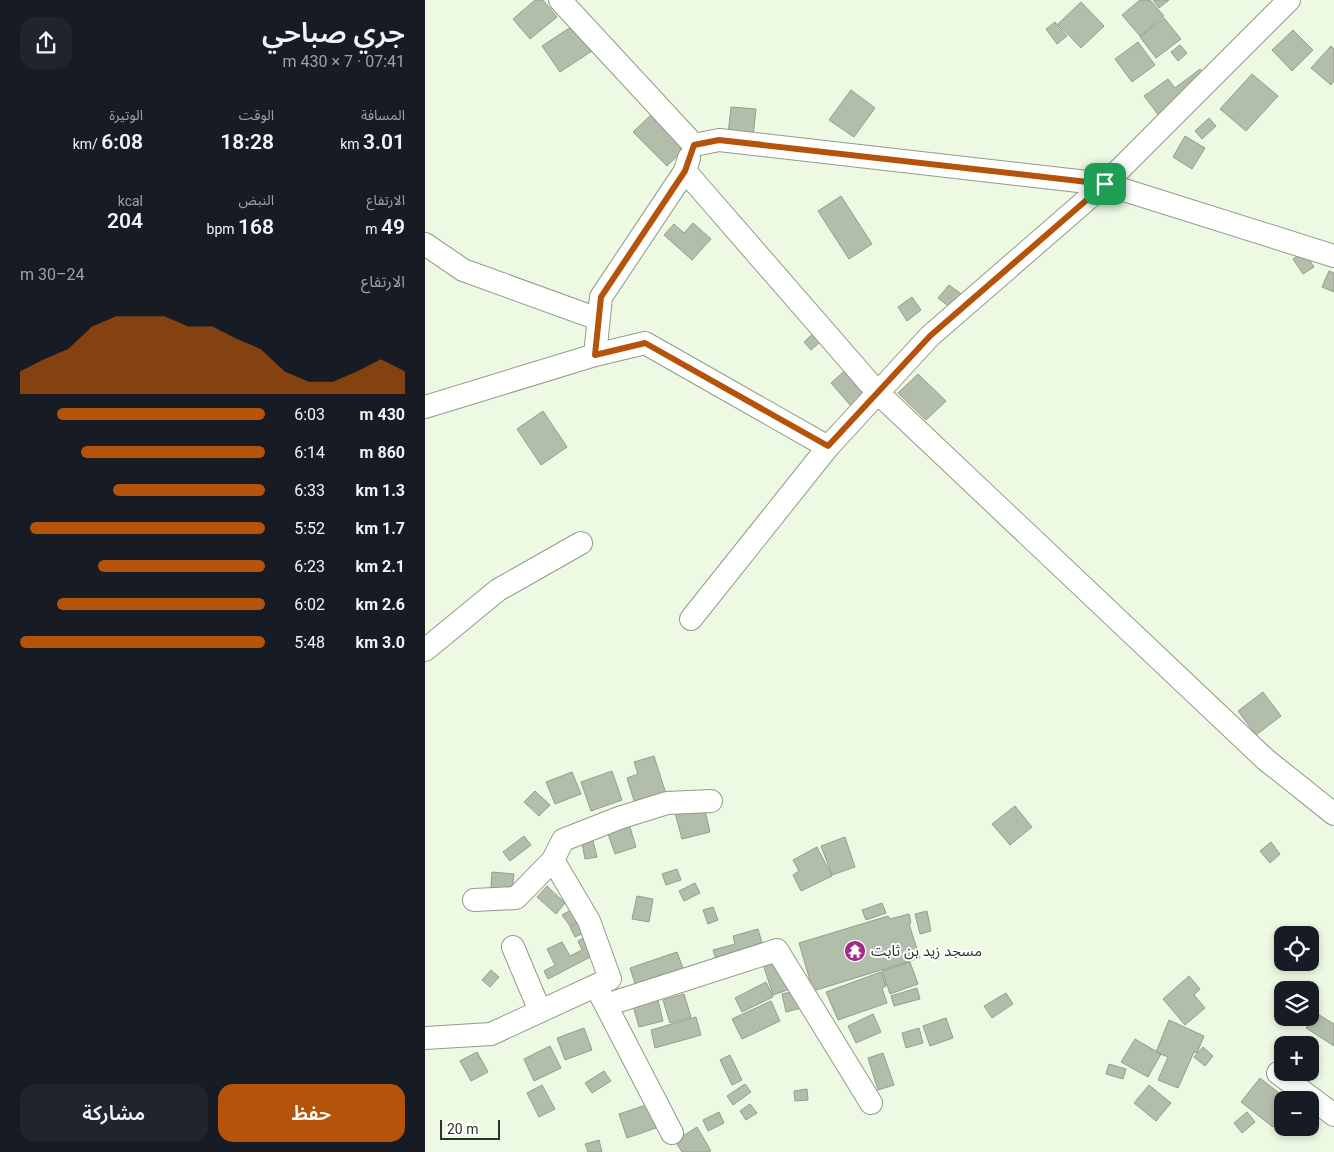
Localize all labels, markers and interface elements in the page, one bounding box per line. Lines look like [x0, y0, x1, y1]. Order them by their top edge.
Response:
text: جري صباحي [262, 16, 405, 49]
button: share [20, 17, 72, 69]
text: 07:41 · 7 × 430 m [283, 52, 405, 71]
text: الوتيرة [109, 107, 143, 123]
text: الوقت [239, 107, 274, 123]
text: المسافة [361, 107, 405, 123]
text: 6:08 [101, 130, 143, 154]
text: 18:28 [220, 130, 274, 154]
text: 3.01 [363, 130, 405, 154]
text: /km [73, 136, 101, 152]
text: km [340, 136, 363, 152]
pin [1084, 163, 1126, 205]
icon: arrive [1091, 170, 1119, 198]
text: النبض [238, 192, 274, 208]
text: الارتفاع [367, 192, 405, 208]
text: kcal [118, 193, 143, 209]
text: 204 [107, 209, 143, 233]
text: 168 [238, 215, 274, 239]
text: 49 [381, 215, 405, 239]
text: bpm [207, 221, 238, 237]
text: m [365, 221, 381, 237]
text: 24–30 m [20, 265, 84, 284]
text: الارتفاع [361, 272, 405, 291]
text: 6:03 [294, 405, 325, 424]
text: 430 m [360, 405, 405, 424]
text: 6:14 [294, 443, 325, 462]
text: 860 m [360, 443, 405, 462]
text: 6:33 [294, 481, 325, 500]
text: 1.3 km [356, 481, 405, 500]
text: 5:52 [294, 519, 325, 538]
text: 1.7 km [356, 519, 405, 538]
text: 6:23 [294, 557, 325, 576]
text: 2.1 km [356, 557, 405, 576]
text: 6:02 [294, 595, 325, 614]
text: 2.6 km [356, 595, 405, 614]
text: 5:48 [294, 633, 325, 652]
text: 3.0 km [356, 633, 405, 652]
map controls [1274, 926, 1319, 1136]
button: locate [1274, 926, 1319, 971]
temple icon: مسجد زيد بن ثابت [843, 939, 867, 963]
place label: مسجد زيد بن ثابت [871, 942, 982, 960]
button: layers [1274, 981, 1319, 1026]
button: + [1274, 1036, 1319, 1081]
button: مشاركة [20, 1084, 208, 1142]
button: حفظ [218, 1084, 405, 1142]
button: − [1274, 1091, 1319, 1136]
scale bar [440, 1117, 500, 1140]
text: 20 m [447, 1121, 479, 1137]

